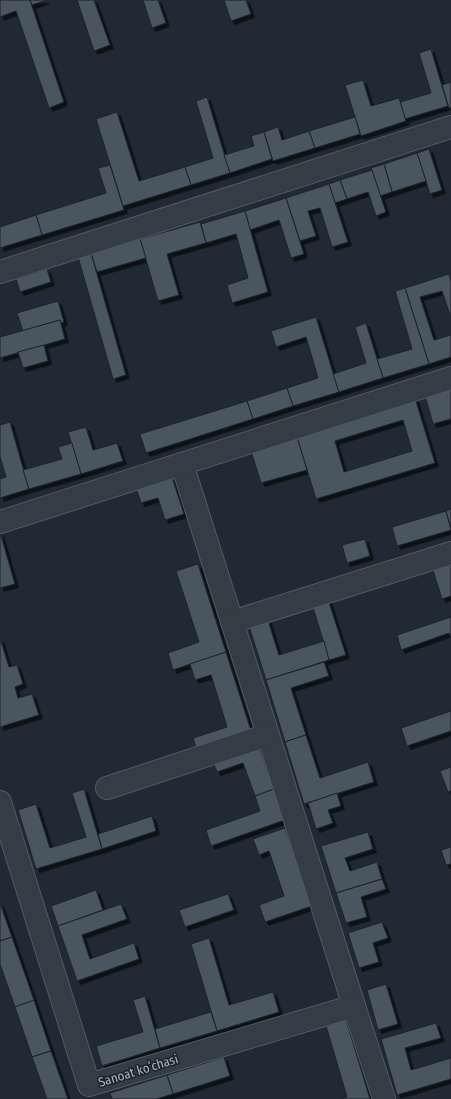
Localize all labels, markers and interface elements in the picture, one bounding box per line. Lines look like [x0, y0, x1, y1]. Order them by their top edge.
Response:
street label: Sanoat koʻchasi [96, 1051, 180, 1090]

